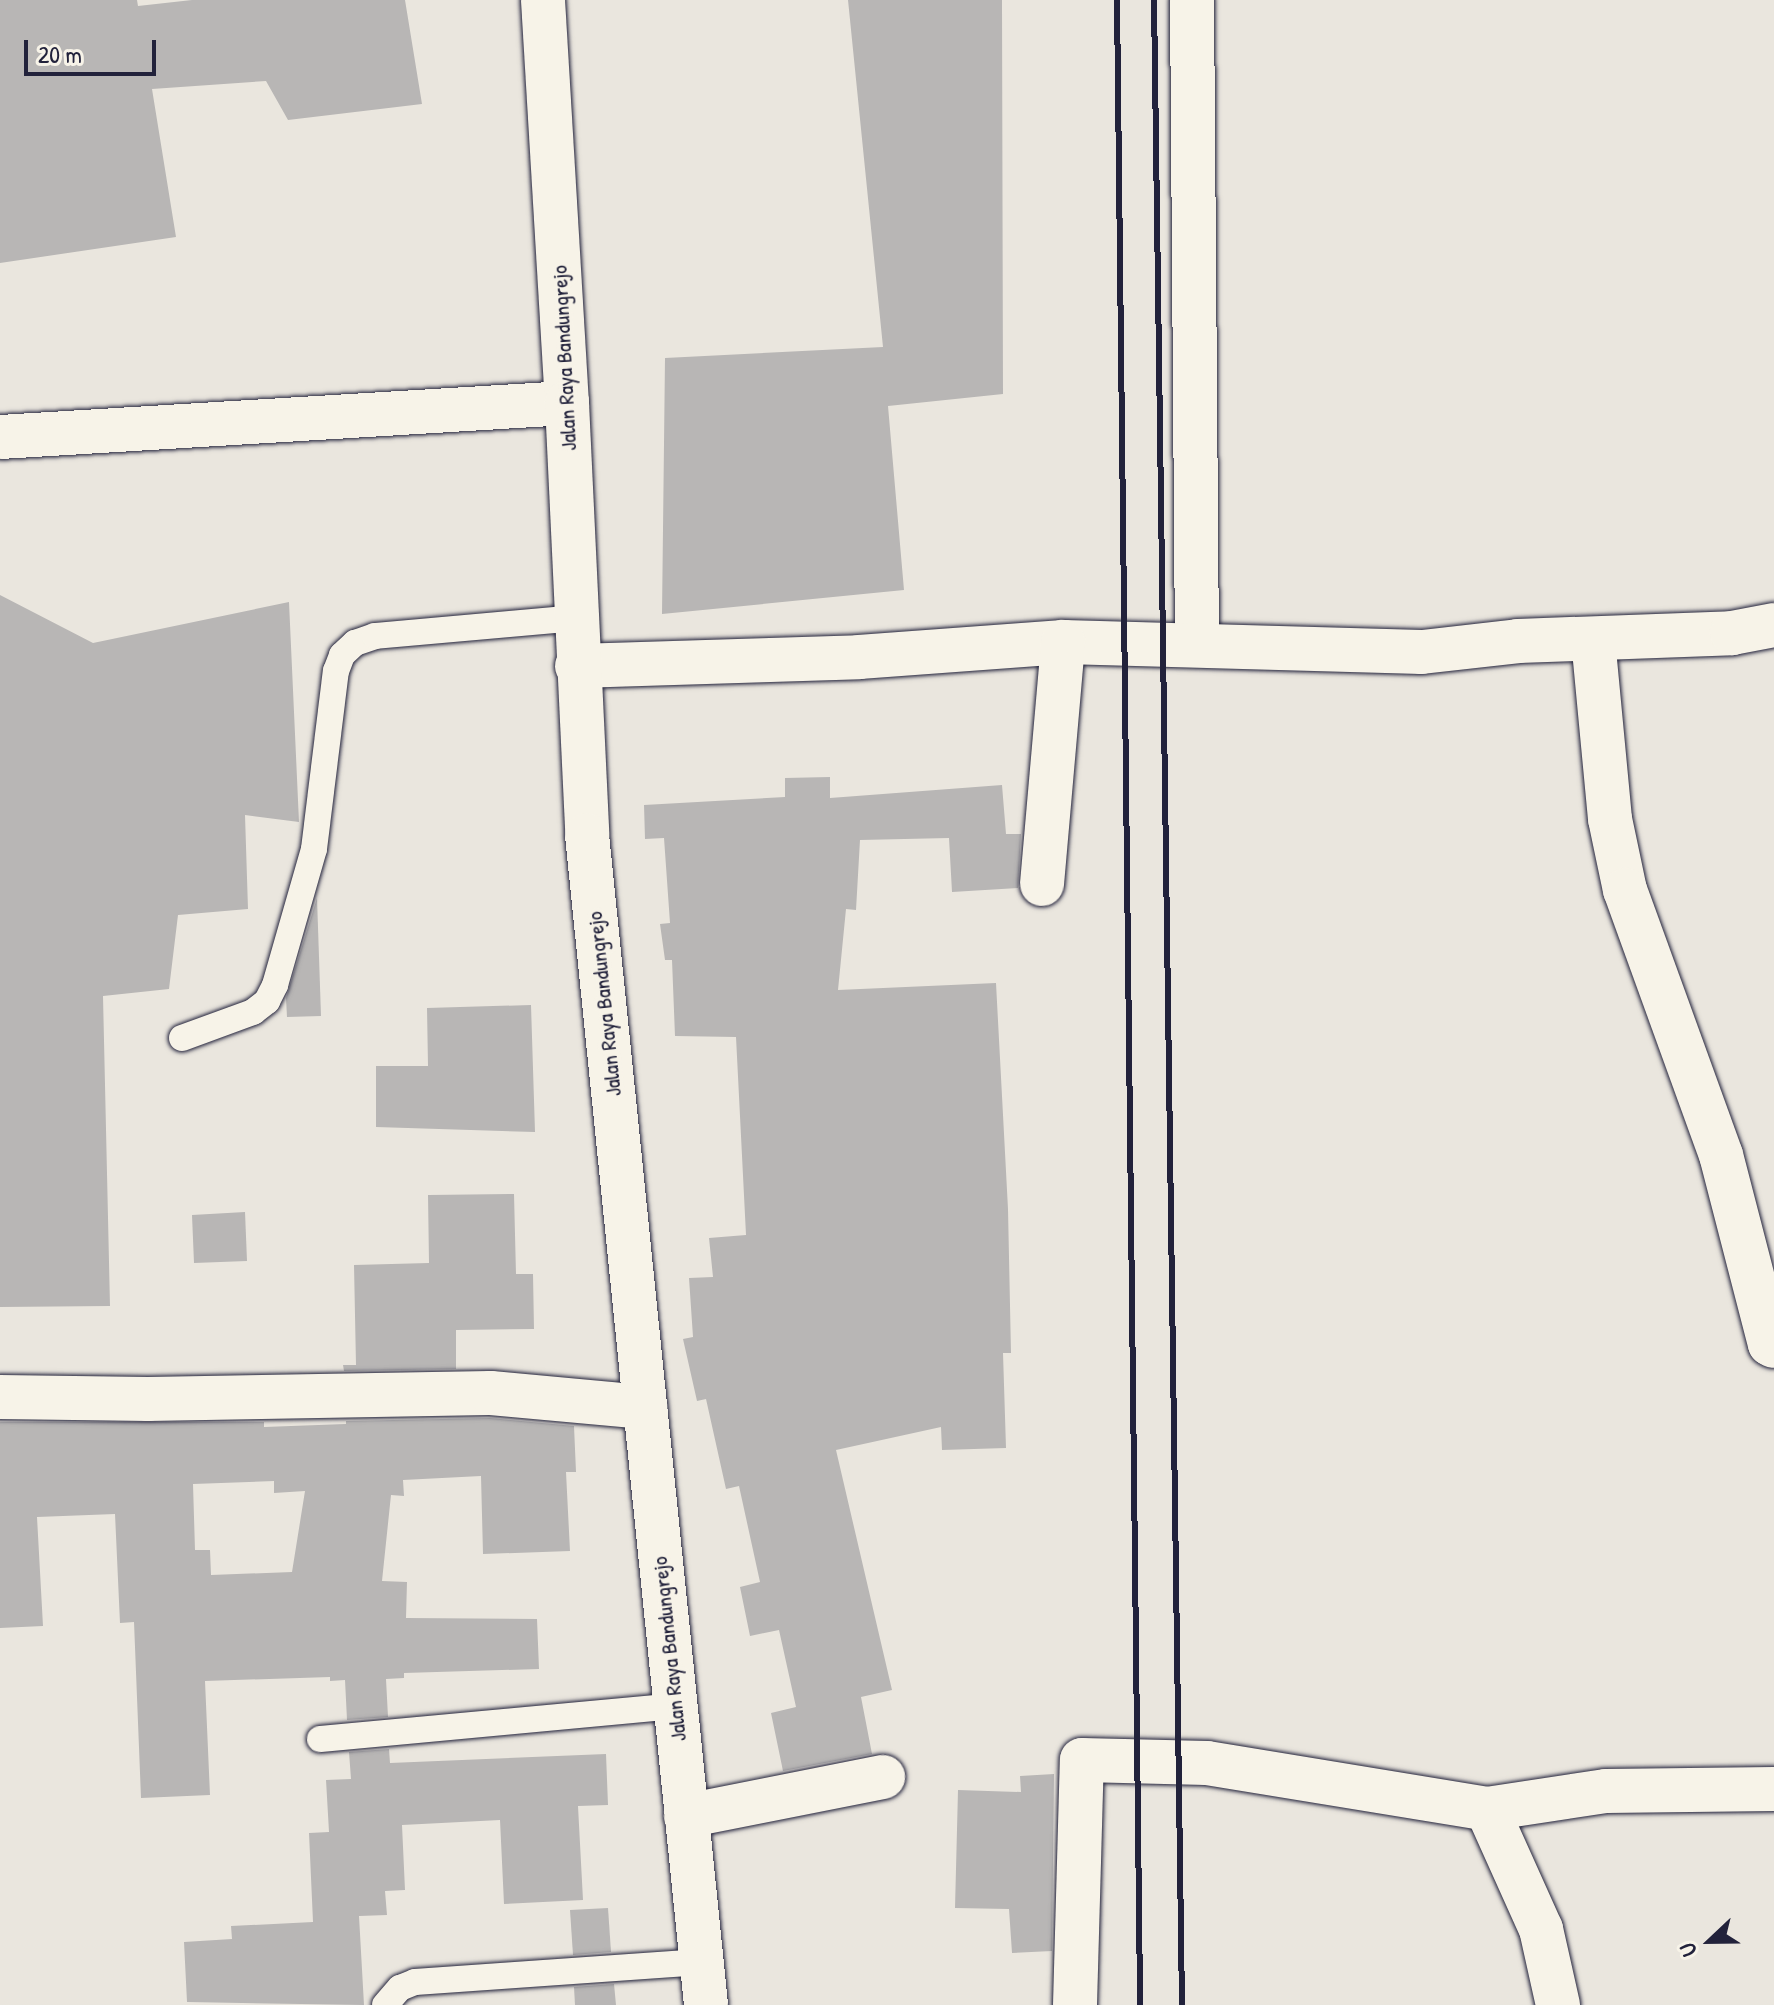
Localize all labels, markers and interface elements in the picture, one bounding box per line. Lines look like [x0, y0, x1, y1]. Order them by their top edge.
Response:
scale bar [28, 24, 160, 74]
text: 20 m [38, 38, 82, 70]
street label: Jalan Raya Bandungrejo [546, 264, 582, 452]
street label: Jalan Raya Bandungrejo [581, 910, 627, 1098]
street label: Jalan Raya Bandungrejo [646, 1555, 692, 1743]
north arrow [1670, 1901, 1750, 1981]
text: U [1672, 1939, 1704, 1961]

